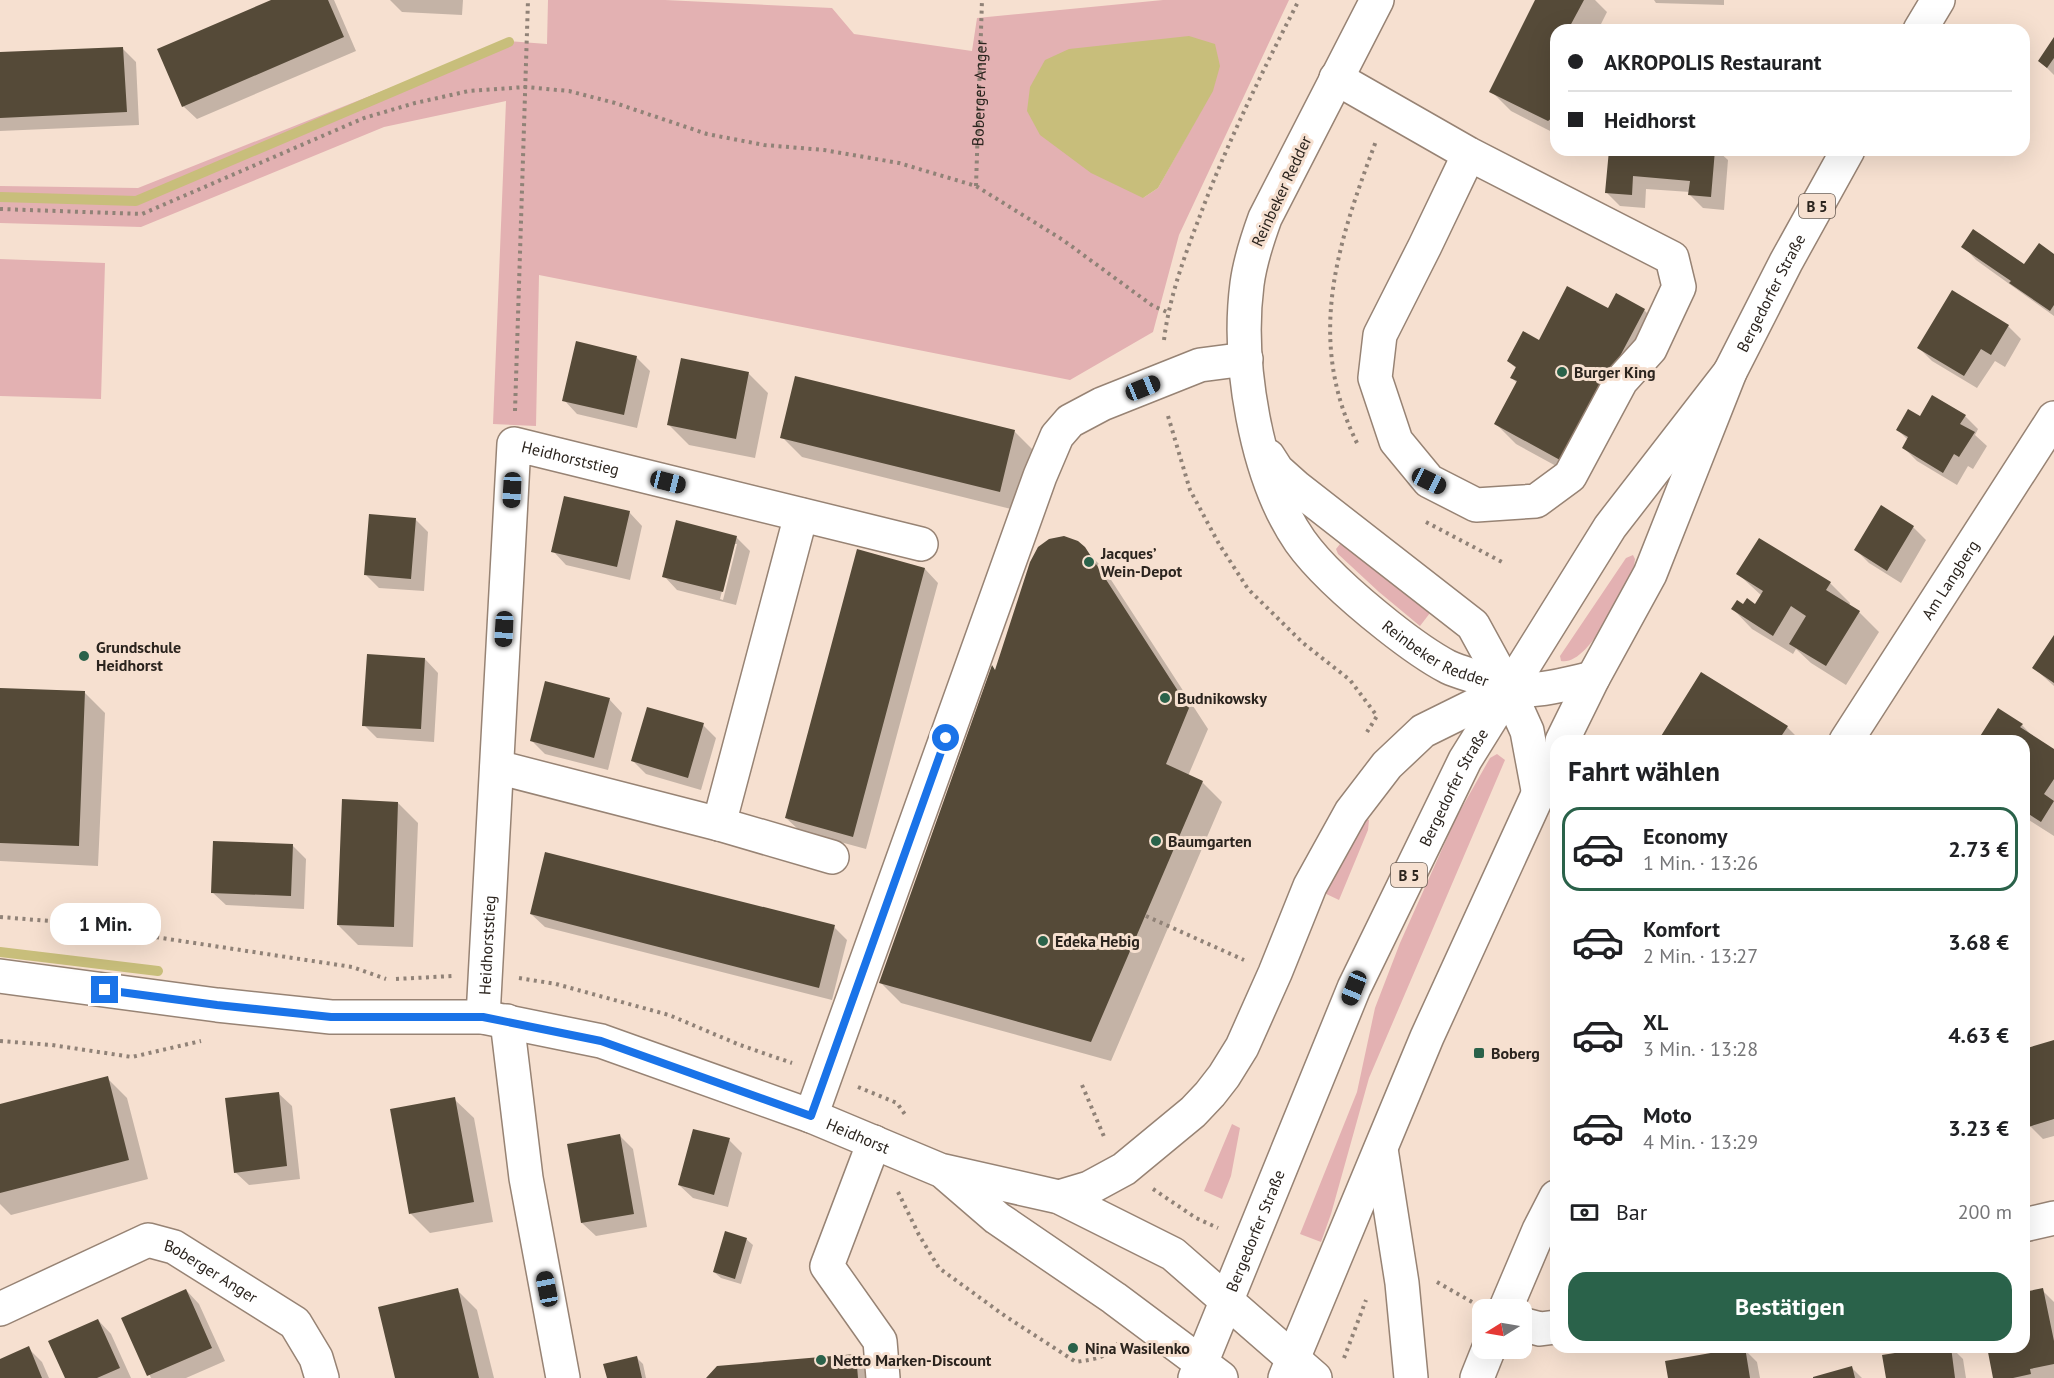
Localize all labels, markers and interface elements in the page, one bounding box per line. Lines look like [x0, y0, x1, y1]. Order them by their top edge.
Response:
street label: Boberger Anger [967, 39, 991, 147]
text: AKROPOLIS Restaurant [1604, 48, 1821, 76]
text: Heidhorst [1604, 106, 1696, 134]
street label: Reinbeker Redder [1247, 132, 1316, 249]
road number: B 5 [1799, 194, 1835, 218]
street label: Bergedorfer Straße [1732, 230, 1810, 355]
place label: Burger King [1574, 362, 1656, 382]
marker: Burger King [1555, 365, 1569, 379]
car [1123, 373, 1163, 403]
street label: Heidhorststieg [520, 436, 621, 479]
car [1409, 465, 1449, 497]
car [648, 469, 688, 495]
car [502, 472, 522, 508]
street label: Am Langberg [1917, 536, 1983, 623]
place label: Jacques’ Wein-Depot [1100, 543, 1183, 581]
marker: Jacques’ Wein-Depot [1082, 555, 1096, 569]
car [494, 611, 514, 647]
street label: Reinbeker Redder [1378, 615, 1492, 691]
place label: Grundschule Heidhorst [96, 637, 181, 675]
marker: Grundschule Heidhorst [77, 649, 91, 663]
place label: Budnikowsky [1177, 688, 1267, 708]
marker: Budnikowsky [1158, 691, 1172, 705]
route start [932, 724, 959, 751]
street label: Bergedorfer Straße [1415, 725, 1492, 850]
text: Fahrt wählen [1568, 754, 1720, 788]
icon: car [1571, 822, 1625, 876]
text: Economy [1643, 822, 1727, 850]
place label: Baumgarten [1168, 831, 1252, 851]
marker: Baumgarten [1149, 834, 1163, 848]
text: 2.73 € [1948, 835, 2009, 863]
text: 1 Min. · 13:26 [1643, 850, 1758, 876]
road number: B 5 [1391, 863, 1427, 887]
street label: Heidhorststieg [474, 895, 500, 995]
callout: 1 Min. [50, 903, 160, 945]
text: 1 Min. [79, 911, 132, 937]
icon: car [1571, 915, 1625, 969]
text: Komfort [1643, 915, 1720, 943]
text: 3.68 € [1948, 928, 2009, 956]
place label: Edeka Hebig [1055, 931, 1140, 951]
marker: Edeka Hebig [1036, 934, 1050, 948]
text: 2 Min. · 13:27 [1643, 943, 1758, 969]
car [1339, 968, 1369, 1008]
route end [91, 976, 118, 1003]
icon: car [1571, 1008, 1625, 1062]
text: XL [1643, 1008, 1668, 1036]
text: 4.63 € [1948, 1021, 2009, 1049]
text: 3 Min. · 13:28 [1643, 1036, 1758, 1062]
place label: Boberg [1491, 1043, 1540, 1063]
marker: Boberg [1472, 1046, 1486, 1060]
icon: car [1571, 1101, 1625, 1155]
text: Moto [1643, 1101, 1692, 1129]
street label: Heidhorst [823, 1114, 893, 1158]
text: 3.23 € [1948, 1114, 2009, 1142]
text: 4 Min. · 13:29 [1643, 1129, 1758, 1155]
street label: Bergedorfer Straße [1221, 1167, 1289, 1295]
icon: cash [1568, 1196, 1601, 1229]
text: Bar [1616, 1198, 1647, 1226]
text: 200 m [1958, 1199, 2012, 1225]
street label: Boberger Anger [162, 1235, 262, 1307]
car [535, 1270, 559, 1308]
button: Bestätigen [1568, 1272, 2012, 1341]
north arrow [1472, 1299, 1532, 1359]
map controls [1472, 1299, 1532, 1359]
place label: Nina Wasilenko [1085, 1338, 1190, 1358]
marker: Nina Wasilenko [1066, 1341, 1080, 1355]
place label: Netto Marken-Discount [833, 1350, 992, 1370]
marker: Netto Marken-Discount [814, 1353, 828, 1367]

